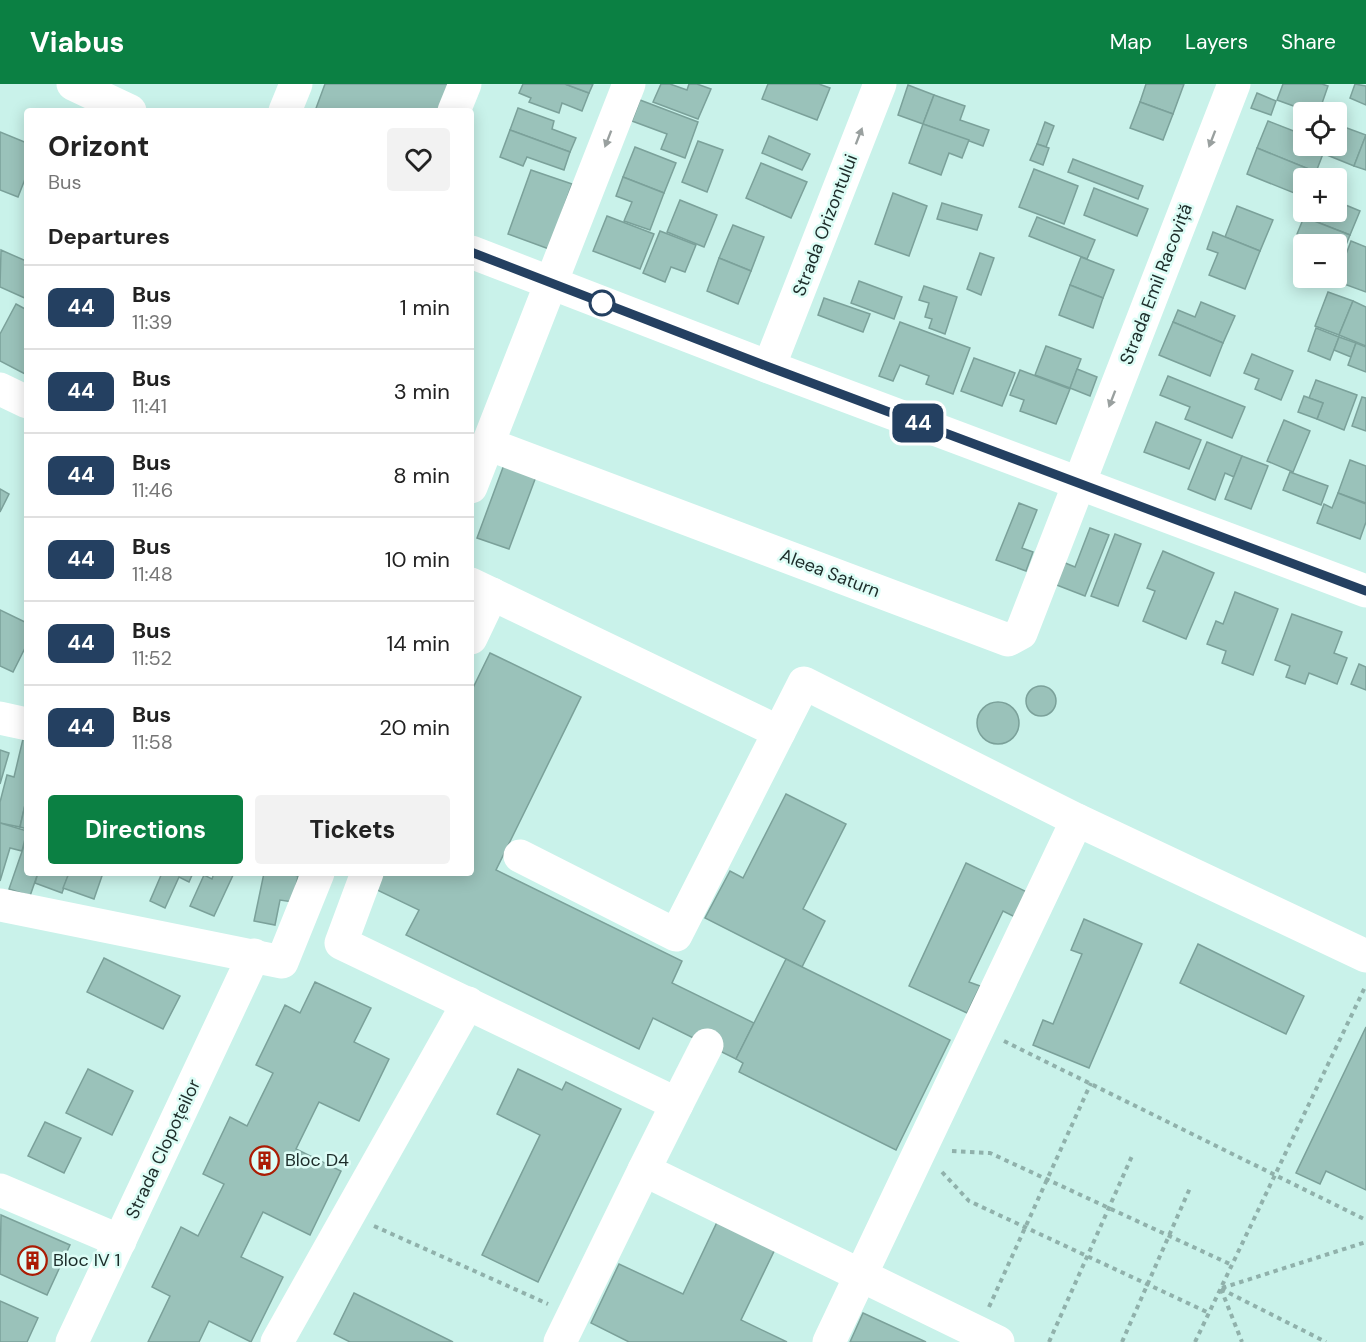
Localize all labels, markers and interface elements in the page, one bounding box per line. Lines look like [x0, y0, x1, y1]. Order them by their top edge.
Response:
text: Viabus [30, 24, 124, 61]
text: Map [1110, 28, 1152, 56]
text: Layers [1185, 28, 1248, 56]
text: Share [1281, 28, 1336, 56]
map controls [1293, 102, 1347, 288]
button: locate [1293, 102, 1347, 156]
one-way arrow [855, 127, 865, 145]
text: Orizont [48, 128, 149, 165]
button: heart [387, 128, 450, 191]
one-way arrow [603, 130, 613, 148]
one-way arrow [1207, 130, 1217, 148]
street label: Strada Orizontului [787, 151, 863, 299]
button: + [1293, 168, 1347, 222]
text: Bus [48, 169, 82, 195]
street label: Strada Emil Racoviță [1114, 200, 1198, 368]
text: Departures [48, 222, 170, 251]
button: − [1293, 234, 1347, 288]
text: Bus [132, 280, 171, 309]
unlabelled marker [589, 290, 615, 316]
text: 44 [67, 293, 95, 321]
text: 1 min [400, 293, 450, 322]
text: 11:39 [132, 309, 172, 335]
text: Bus [132, 364, 171, 393]
text: 44 [67, 377, 95, 405]
text: 3 min [394, 377, 450, 406]
one-way arrow [1107, 390, 1116, 408]
text: 11:41 [132, 393, 167, 419]
line badge: 44 [891, 404, 945, 442]
text: 44 [904, 409, 932, 437]
text: Bus [132, 448, 171, 477]
text: 44 [67, 461, 95, 489]
text: 8 min [393, 461, 450, 490]
text: 11:46 [132, 477, 173, 503]
text: Bus [132, 532, 171, 561]
street label: Aleea Saturn [777, 543, 883, 603]
text: 44 [67, 545, 95, 573]
text: 10 min [385, 545, 450, 574]
text: 11:48 [132, 561, 173, 587]
text: Bus [132, 616, 171, 645]
text: 44 [67, 629, 95, 657]
text: 14 min [386, 629, 450, 658]
text: 11:52 [132, 645, 172, 671]
text: Bus [132, 700, 171, 729]
text: 44 [67, 713, 95, 741]
text: 20 min [379, 713, 450, 742]
text: 11:58 [132, 729, 173, 755]
button: Directions [48, 795, 243, 864]
button: Tickets [255, 795, 450, 864]
street label: Strada Clopoțeilor [120, 1075, 206, 1223]
building icon: Bloc D4 [248, 1144, 280, 1176]
place label: Bloc D4 [285, 1148, 349, 1172]
building icon: Bloc IV 1 [16, 1244, 48, 1276]
place label: Bloc IV 1 [53, 1248, 120, 1272]

